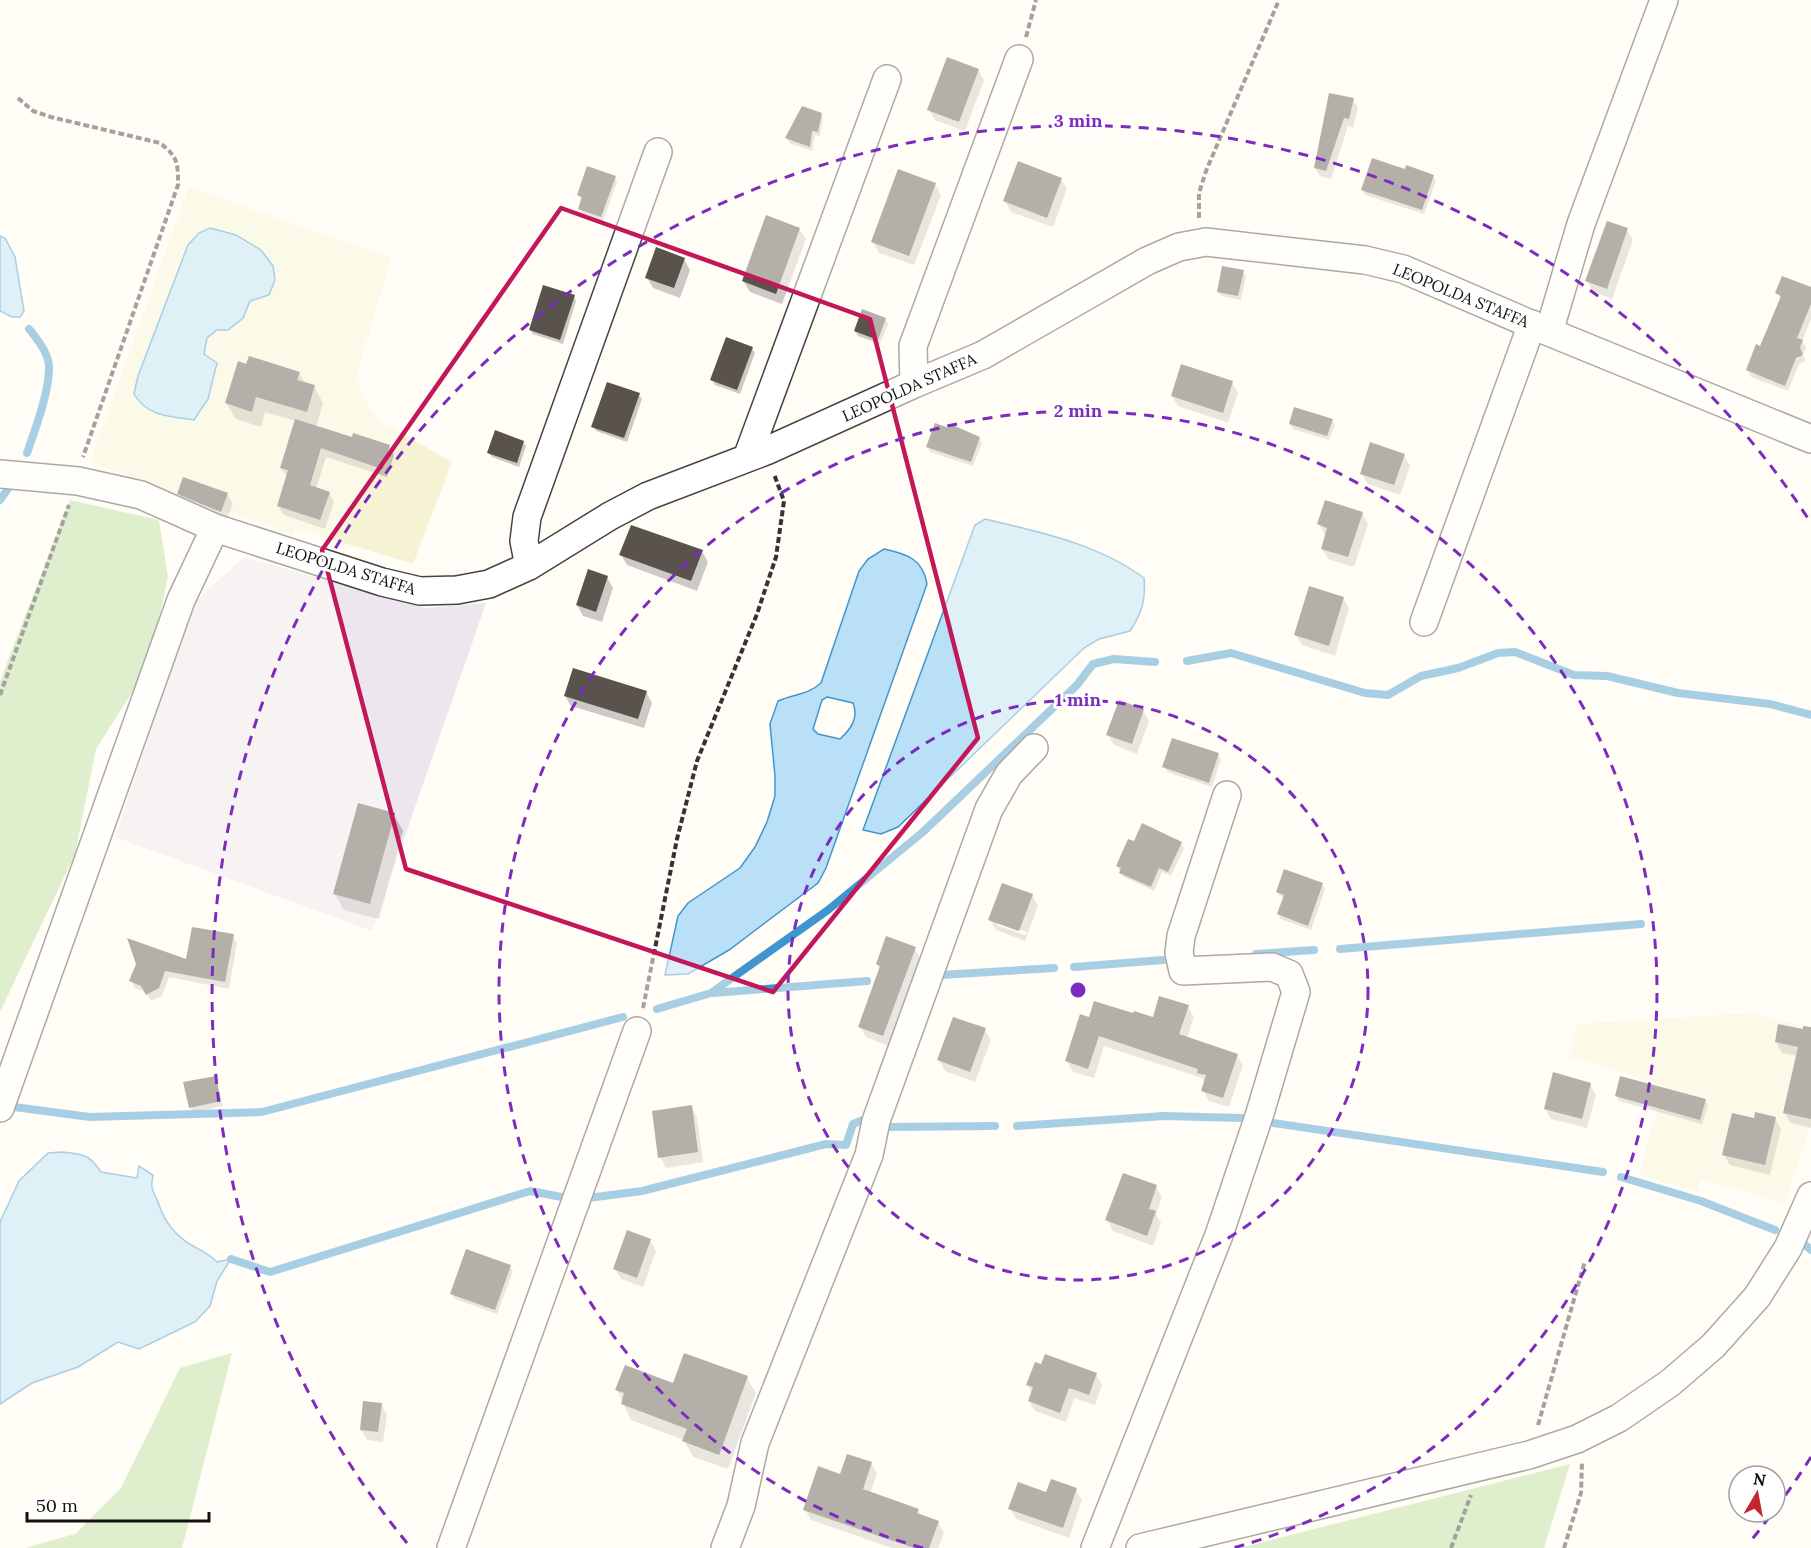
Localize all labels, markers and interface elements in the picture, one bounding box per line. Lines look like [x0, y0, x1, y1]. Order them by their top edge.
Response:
text: 3 min [1054, 109, 1103, 132]
street label: LEOPOLDA STAFFA [1390, 259, 1533, 332]
street label: LEOPOLDA STAFFA [839, 348, 980, 426]
text: 2 min [1054, 399, 1103, 422]
street label: LEOPOLDA STAFFA [274, 537, 419, 599]
text: 1 min [1055, 688, 1101, 711]
centre of rings [1068, 980, 1088, 1000]
north arrow [1727, 1464, 1787, 1524]
text: N [1752, 1468, 1767, 1490]
scale bar [27, 1485, 208, 1523]
text: 50 m [36, 1494, 78, 1517]

